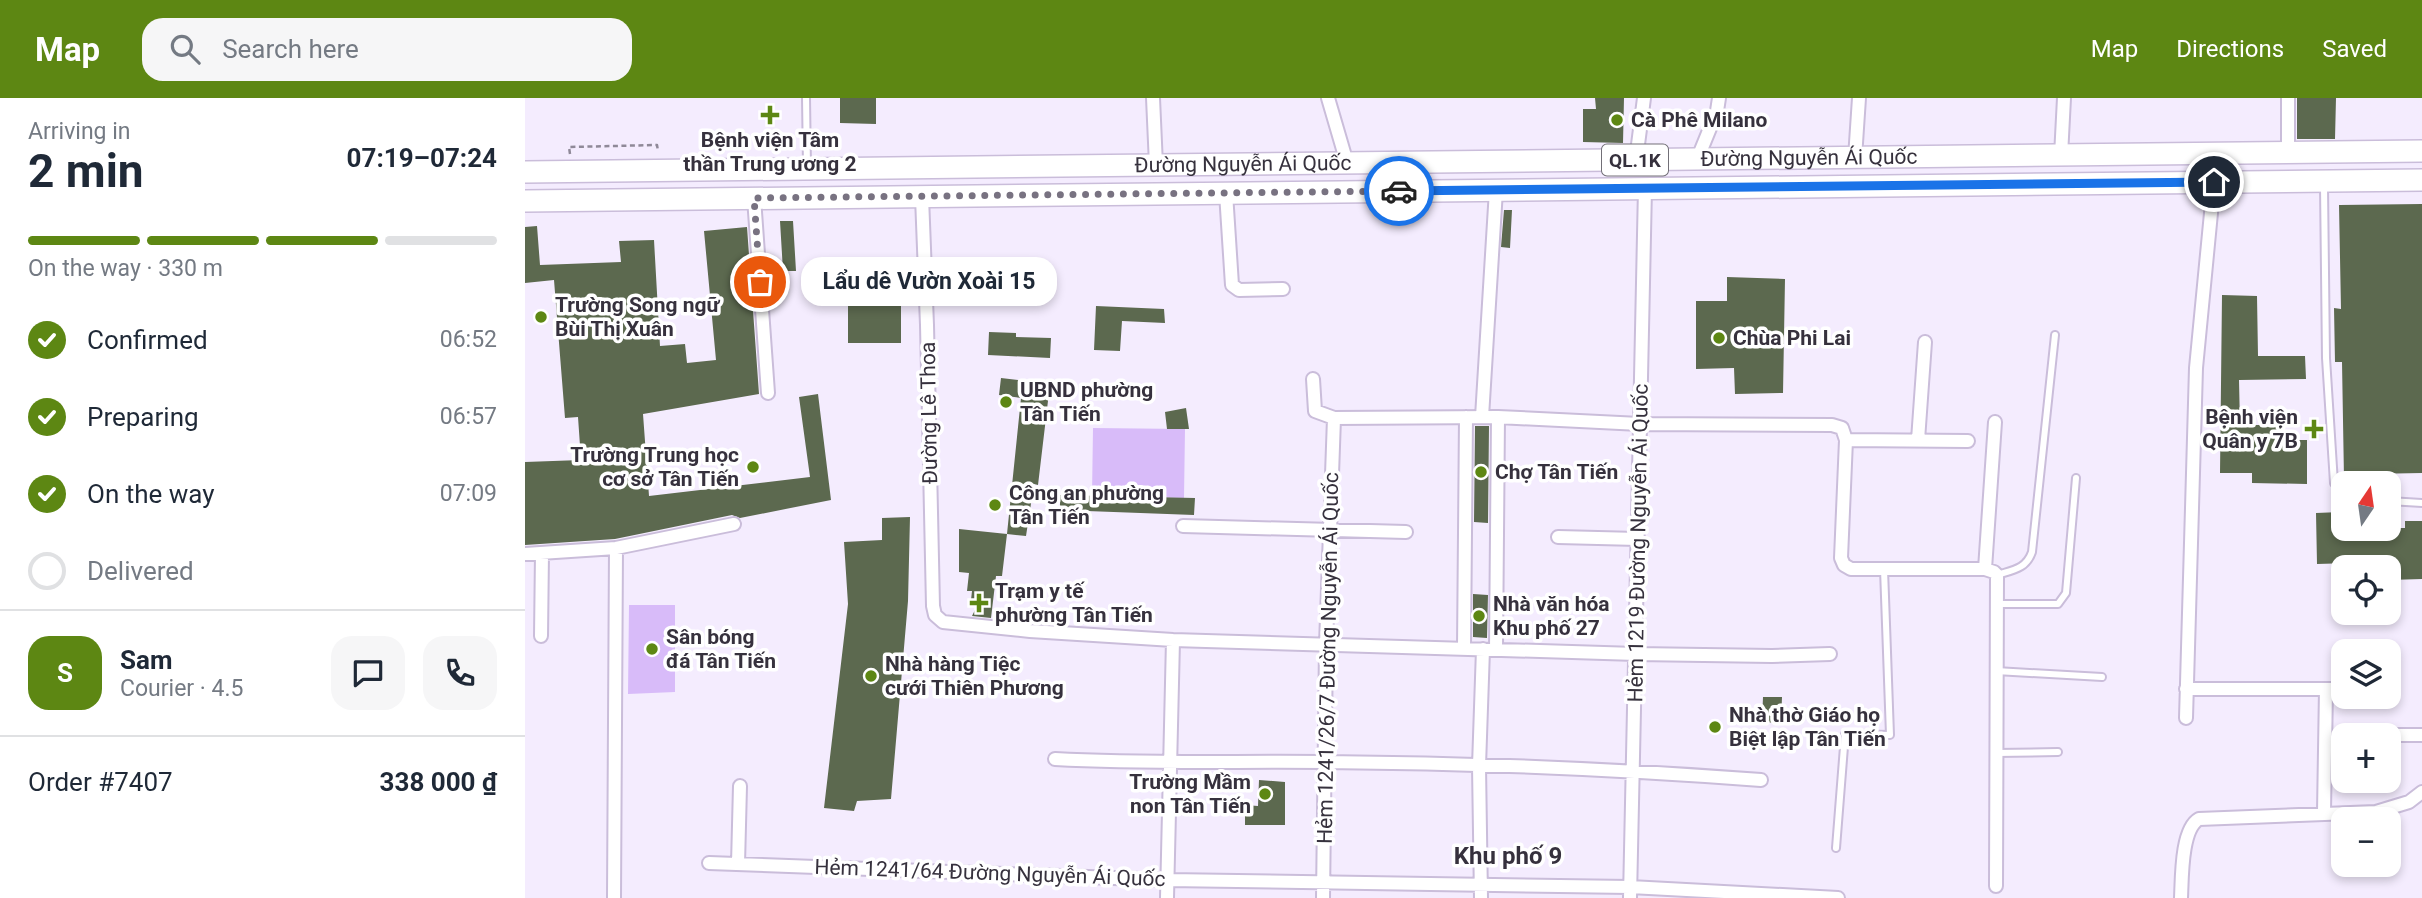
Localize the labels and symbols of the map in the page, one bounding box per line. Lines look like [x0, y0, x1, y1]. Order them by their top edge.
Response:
marker: Bệnh viện Tâm thần Trung ương 2 [760, 105, 780, 125]
place label: Cà Phê Milano [1631, 108, 1768, 132]
marker: Cà Phê Milano [1609, 112, 1625, 128]
place label: Bệnh viện Tâm thần Trung ương 2 [683, 128, 857, 176]
road number: QL.1K [1602, 144, 1668, 176]
street label: Đường Nguyễn Ái Quốc [1700, 145, 1918, 171]
street label: Đường Nguyễn Ái Quốc [1134, 151, 1352, 177]
pin [2184, 152, 2244, 212]
courier [1364, 156, 1434, 226]
pin [730, 252, 790, 312]
callout: Lẩu dê Vườn Xoài 15 [802, 258, 1057, 306]
place label: Trường Song ngữ Bùi Thị Xuân [555, 293, 720, 341]
marker: Trường Song ngữ Bùi Thị Xuân [533, 309, 549, 325]
place label: Chùa Phi Lai [1733, 326, 1851, 350]
marker: Chùa Phi Lai [1711, 330, 1727, 346]
street label: Đường Lê Thoa [916, 342, 942, 484]
place label: UBND phường Tân Tiến [1020, 378, 1153, 426]
street label: Hẻm 1219 Đường Nguyễn Ái Quốc [1623, 383, 1653, 703]
marker: UBND phường Tân Tiến [998, 394, 1014, 410]
place label: Bệnh viện Quân y 7B [2202, 405, 2298, 453]
marker: Bệnh viện Quân y 7B [2304, 419, 2324, 439]
place label: Trường Trung học cơ sở Tân Tiến [570, 443, 739, 491]
marker: Trường Trung học cơ sở Tân Tiến [745, 459, 761, 475]
place label: Chợ Tân Tiến [1495, 460, 1618, 484]
marker: Chợ Tân Tiến [1473, 464, 1489, 480]
north arrow [2331, 471, 2401, 541]
street label: Hẻm 1241/26/7 Đường Nguyễn Ái Quốc [1313, 472, 1343, 844]
place label: Công an phường Tân Tiến [1009, 481, 1164, 529]
marker: Công an phường Tân Tiến [987, 497, 1003, 513]
place label: Trạm y tế phường Tân Tiến [995, 579, 1153, 627]
place label: Nhà văn hóa Khu phố 27 [1493, 592, 1610, 640]
marker: Trạm y tế phường Tân Tiến [969, 593, 989, 613]
marker: Nhà văn hóa Khu phố 27 [1471, 608, 1487, 624]
place label: Sân bóng đá Tân Tiến [666, 625, 776, 673]
marker: Sân bóng đá Tân Tiến [644, 641, 660, 657]
place label: Nhà hàng Tiệc cưới Thiên Phương [885, 652, 1064, 700]
marker: Nhà hàng Tiệc cưới Thiên Phương [863, 668, 879, 684]
place label: Nhà thờ Giáo họ Biệt lập Tân Tiến [1729, 703, 1886, 751]
marker: Nhà thờ Giáo họ Biệt lập Tân Tiến [1707, 719, 1723, 735]
place label: Trường Mầm non Tân Tiến [1129, 770, 1251, 818]
marker: Trường Mầm non Tân Tiến [1257, 786, 1273, 802]
district label: Khu phố 9 [1454, 842, 1562, 870]
street label: Hẻm 1241/64 Đường Nguyễn Ái Quốc [814, 855, 1166, 891]

